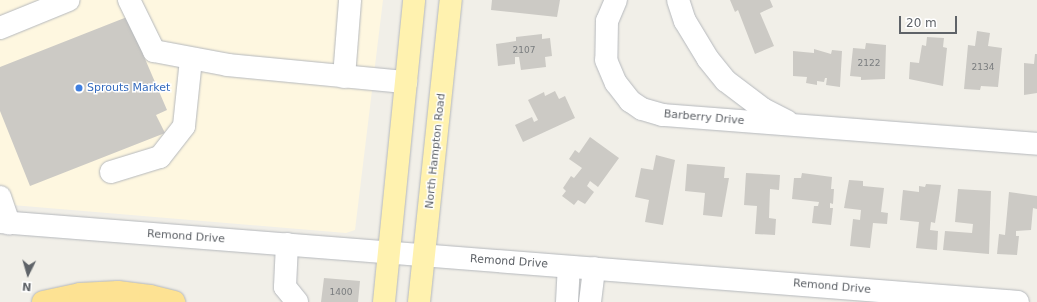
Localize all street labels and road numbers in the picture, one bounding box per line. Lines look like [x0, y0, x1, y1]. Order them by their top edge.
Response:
street label: North Hampton Road [423, 93, 449, 209]
street label: Barberry Drive [663, 108, 745, 128]
street label: Remond Drive [147, 228, 225, 246]
street label: Remond Drive [470, 253, 548, 271]
street label: Remond Drive [793, 277, 871, 297]

